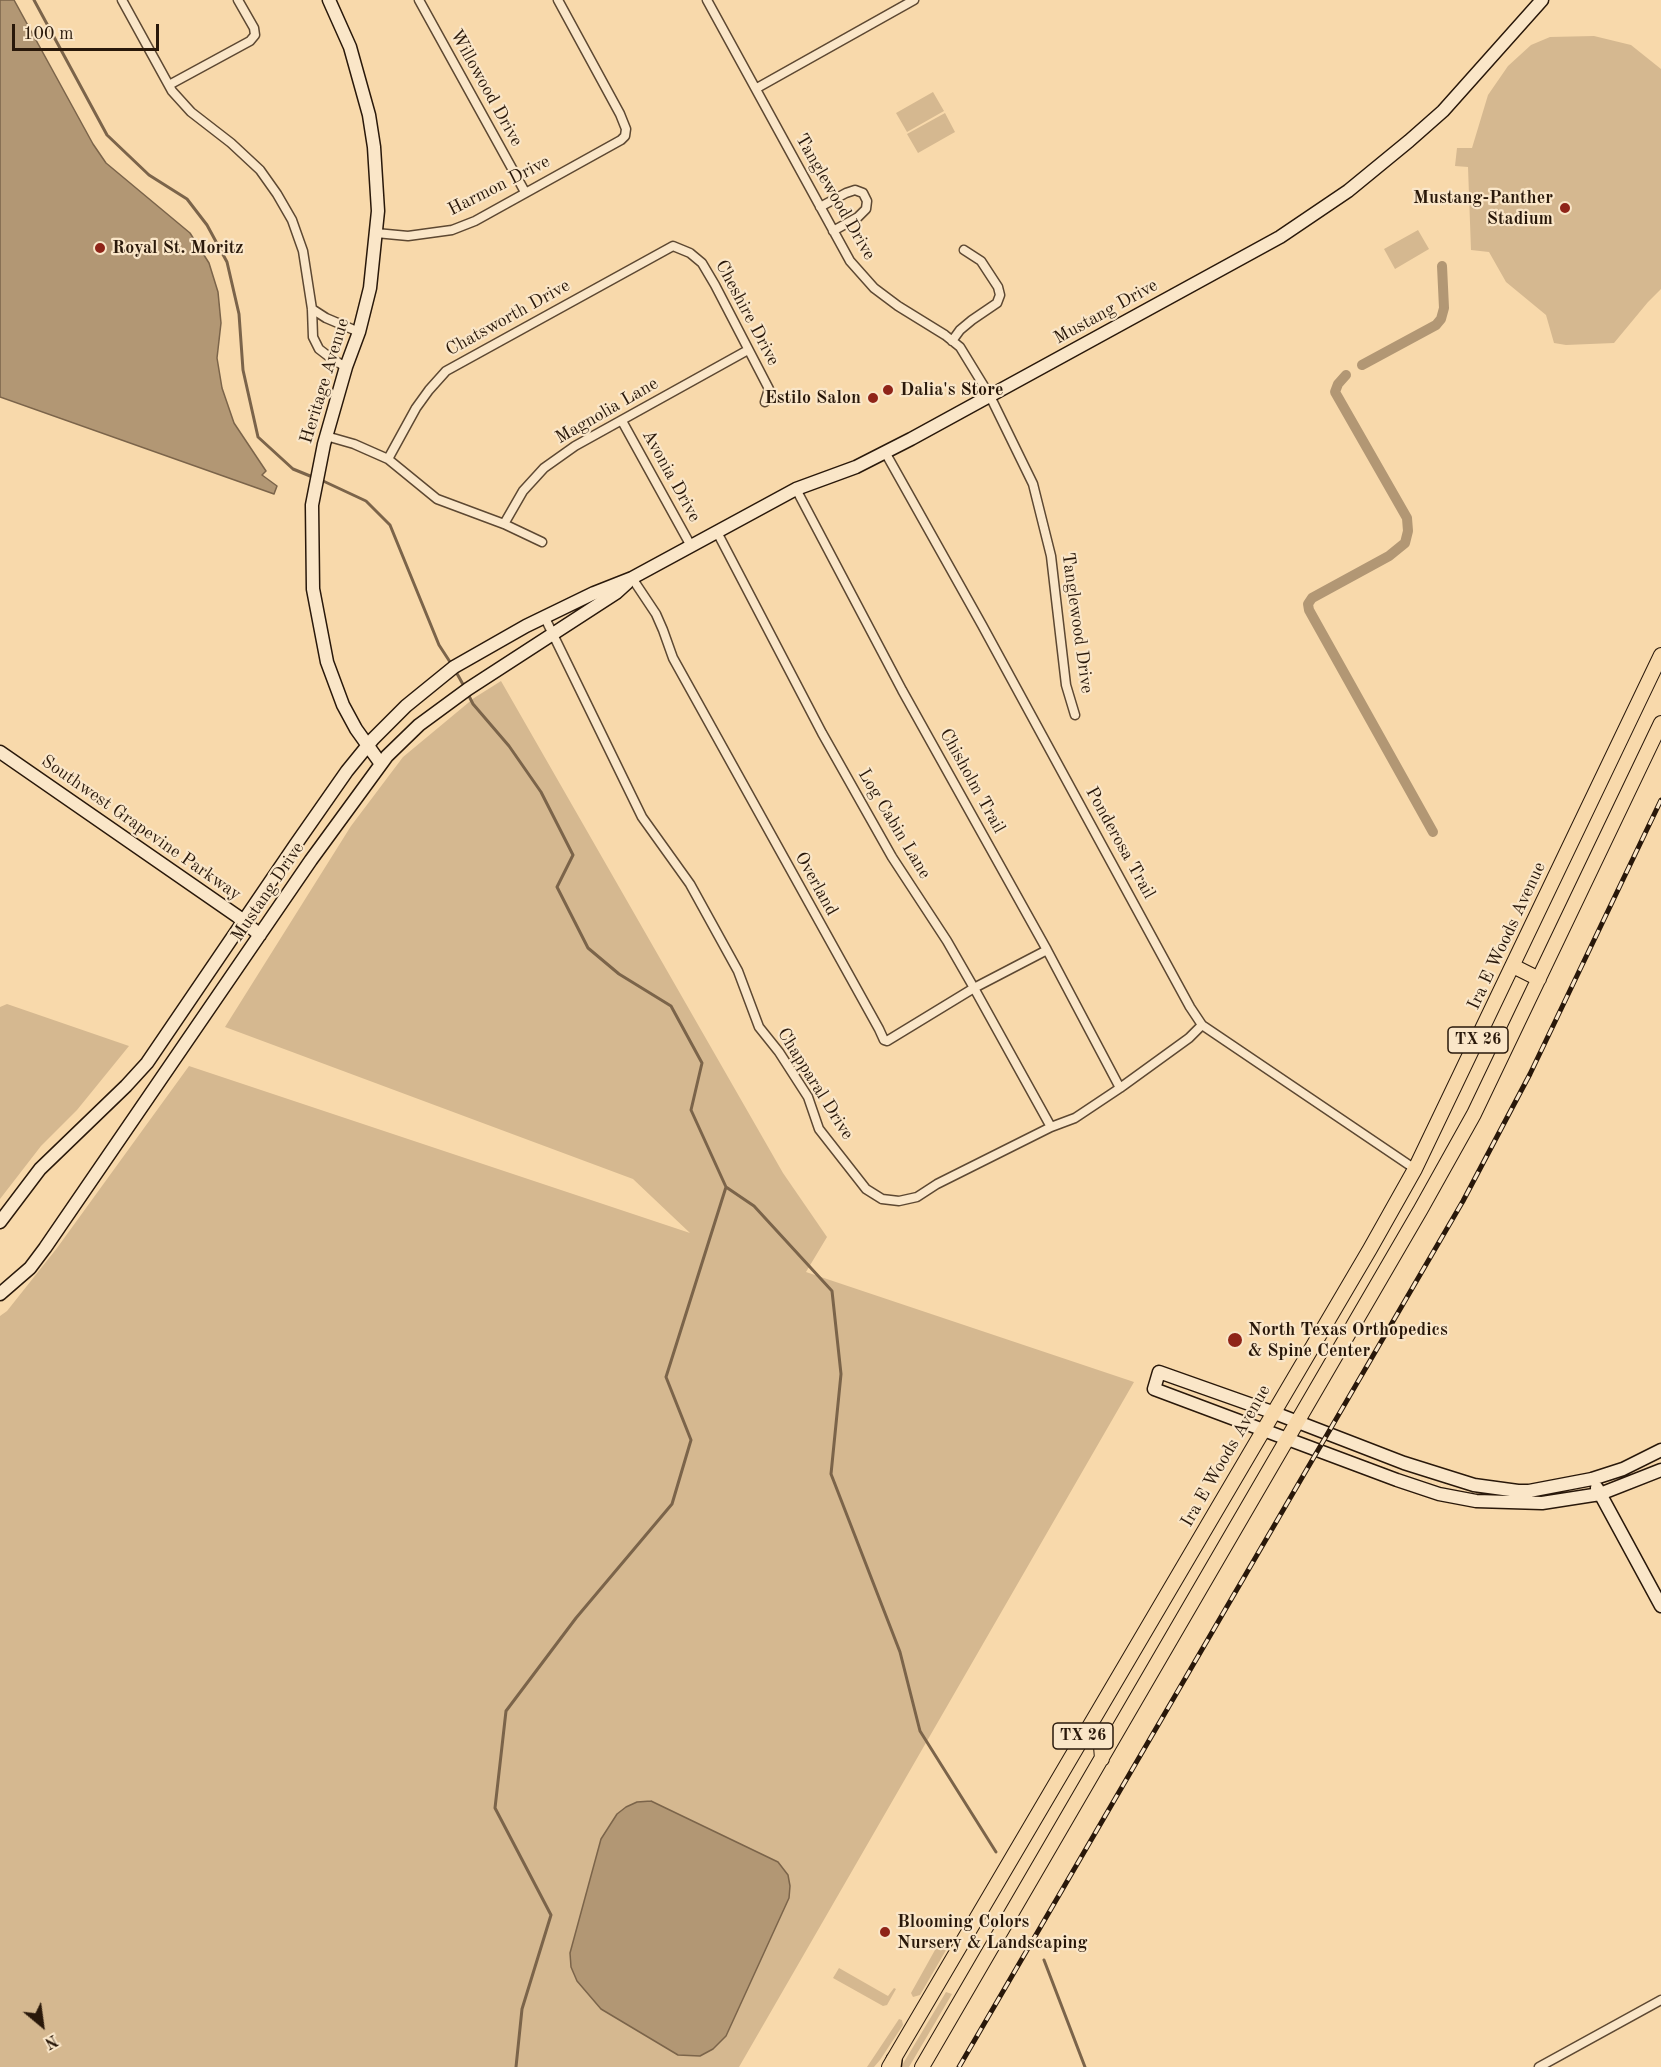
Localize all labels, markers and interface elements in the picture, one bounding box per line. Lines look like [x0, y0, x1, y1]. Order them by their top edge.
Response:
scale bar [15, 12, 162, 50]
text: 100 m [23, 25, 74, 43]
street label: Willowood Drive [445, 26, 527, 150]
street label: Tanglewood Drive [790, 130, 880, 264]
street label: Harmon Drive [444, 151, 554, 221]
place label: Mustang-Panther Stadium [1413, 187, 1553, 230]
marker: Mustang-Panther Stadium [1558, 201, 1572, 215]
place label: Royal St. Moritz [112, 237, 244, 259]
marker: Royal St. Moritz [93, 241, 107, 255]
street label: Cheshire Drive [710, 256, 784, 370]
street label: Chatsworth Drive [442, 275, 574, 361]
street label: Mustang Drive [1050, 275, 1162, 349]
street label: Heritage Avenue [296, 316, 354, 446]
street label: Magnolia Lane [552, 373, 662, 449]
place label: Dalia's Store [900, 379, 1003, 401]
marker: Dalia's Store [881, 383, 895, 397]
place label: Estilo Salon [764, 387, 861, 409]
marker: Estilo Salon [866, 391, 880, 405]
street label: Avonia Drive [637, 426, 705, 526]
street label: Tanglewood Drive [1056, 551, 1098, 695]
street label: Chisholm Trail [934, 725, 1010, 837]
street label: Southwest Grapevine Parkway [37, 751, 245, 905]
street label: Log Cabin Lane [853, 765, 935, 883]
street label: Ponderosa Trail [1080, 783, 1160, 903]
street label: Mustang Drive [227, 838, 309, 946]
street label: Overland [790, 848, 842, 920]
street label: Ira E Woods Avenue [1463, 859, 1551, 1013]
street label: Chapparal Drive [772, 1024, 858, 1144]
road number: TX 26 [1448, 1027, 1508, 1053]
place label: North Texas Orthopedics & Spine Center [1248, 1319, 1448, 1362]
marker: North Texas Orthopedics & Spine Center [1226, 1331, 1244, 1349]
street label: Ira E Woods Avenue [1176, 1381, 1276, 1531]
road number: TX 26 [1053, 1723, 1113, 1749]
place label: Blooming Colors Nursery & Landscaping [897, 1911, 1087, 1954]
marker: Blooming Colors Nursery & Landscaping [878, 1925, 892, 1939]
north arrow [12, 1995, 72, 2055]
text: N [42, 2031, 60, 2051]

